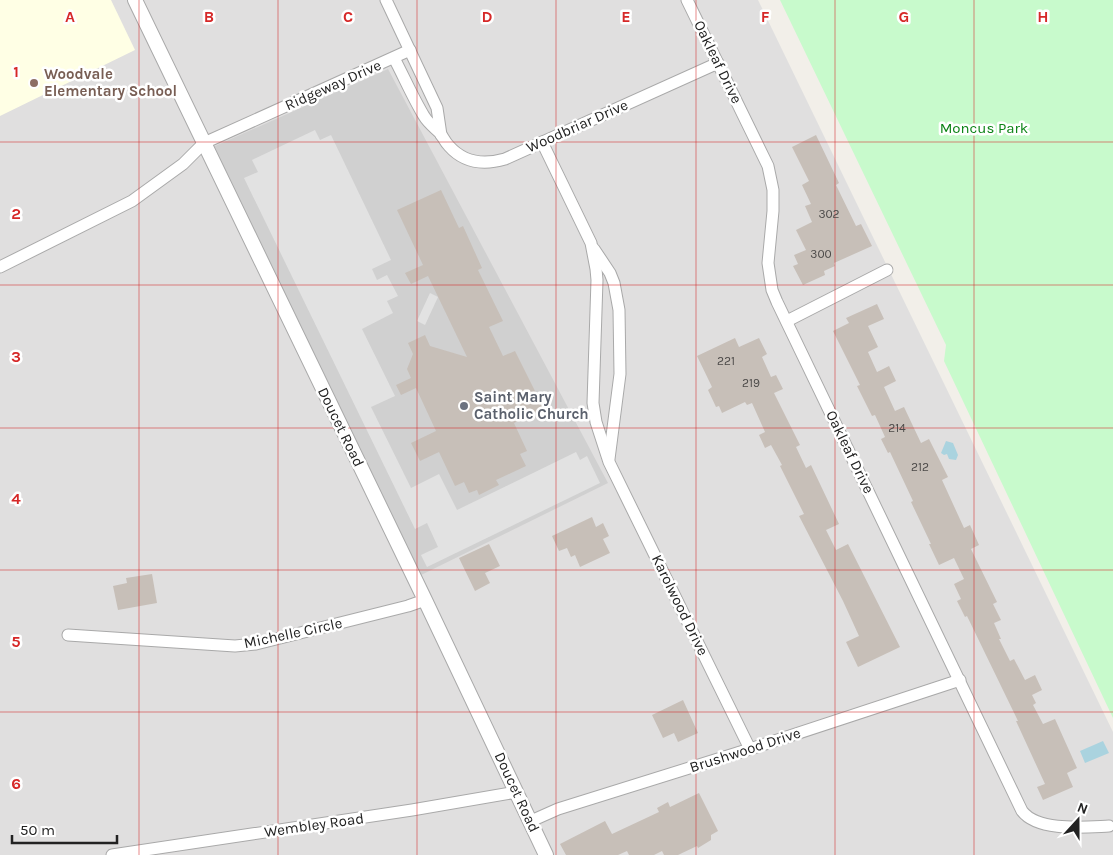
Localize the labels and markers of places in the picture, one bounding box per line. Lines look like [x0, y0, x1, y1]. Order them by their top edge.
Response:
place label: Woodvale Elementary School [44, 65, 177, 100]
marker: Woodvale Elementary School [28, 77, 40, 89]
place label: Saint Mary Catholic Church [474, 388, 589, 423]
marker: Saint Mary Catholic Church [458, 400, 470, 412]

